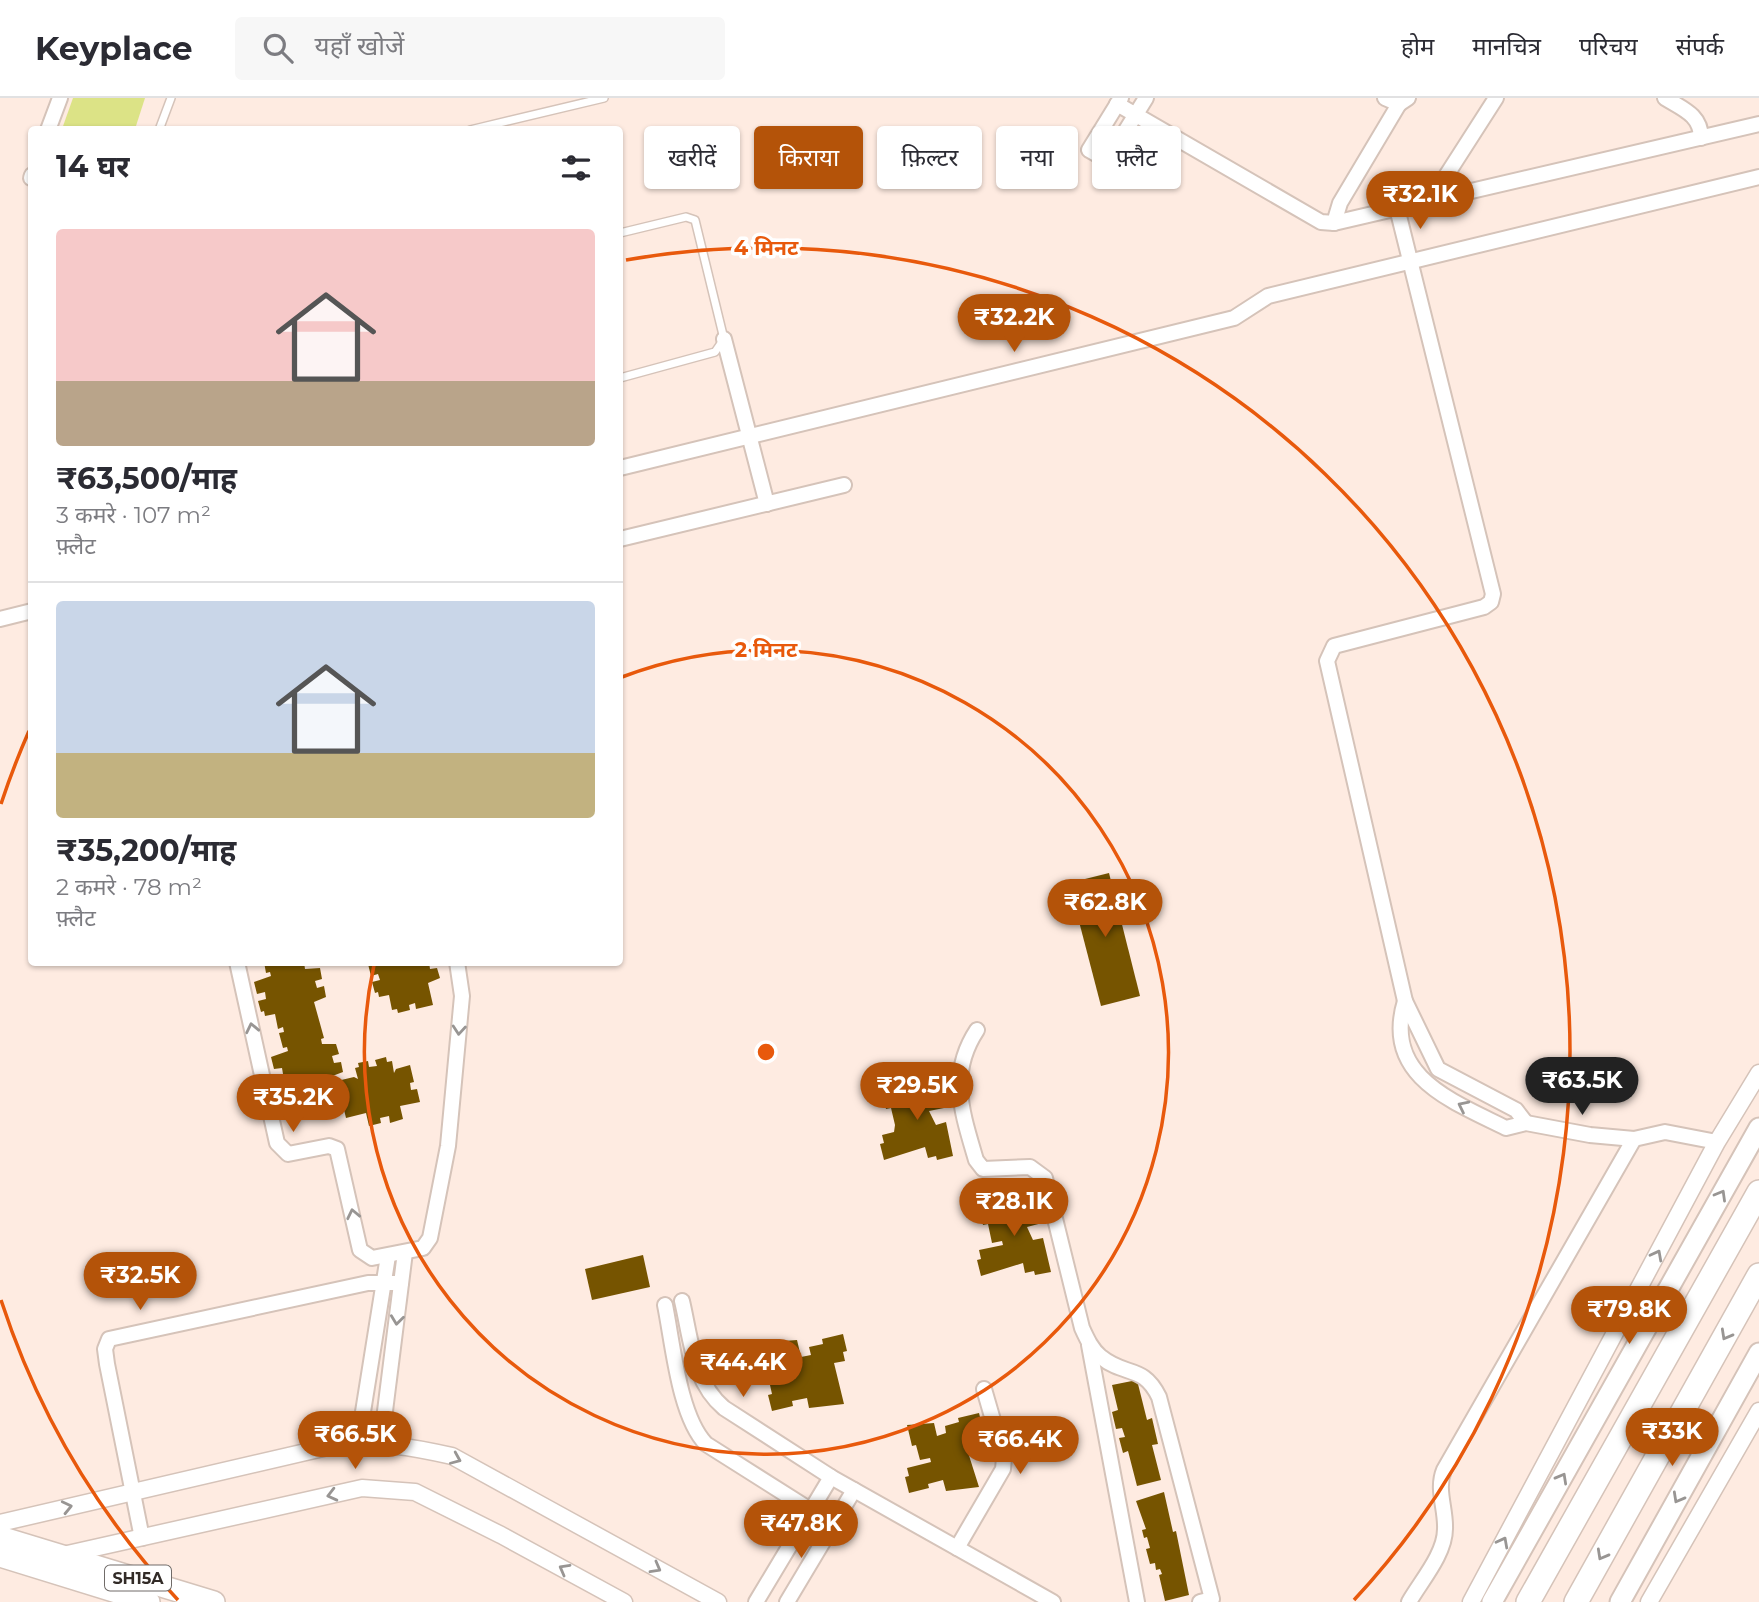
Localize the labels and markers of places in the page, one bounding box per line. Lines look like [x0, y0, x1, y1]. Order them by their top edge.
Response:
pin: ₹32.1K [1363, 172, 1477, 231]
pin: ₹32.2K [957, 294, 1071, 354]
pin: ₹62.8K [1048, 880, 1162, 939]
centre of rings [754, 1040, 778, 1064]
pin: ₹63.5K [1525, 1058, 1639, 1117]
pin: ₹29.5K [860, 1062, 974, 1122]
pin: ₹35.2K [236, 1074, 350, 1134]
pin: ₹28.1K [957, 1178, 1071, 1238]
pin: ₹32.5K [83, 1252, 197, 1312]
pin: ₹79.8K [1572, 1286, 1686, 1346]
pin: ₹44.4K [686, 1340, 800, 1399]
pin: ₹33K [1631, 1408, 1713, 1468]
pin: ₹66.5K [298, 1412, 412, 1471]
pin: ₹66.4K [963, 1416, 1077, 1476]
pin: ₹47.8K [744, 1500, 858, 1560]

